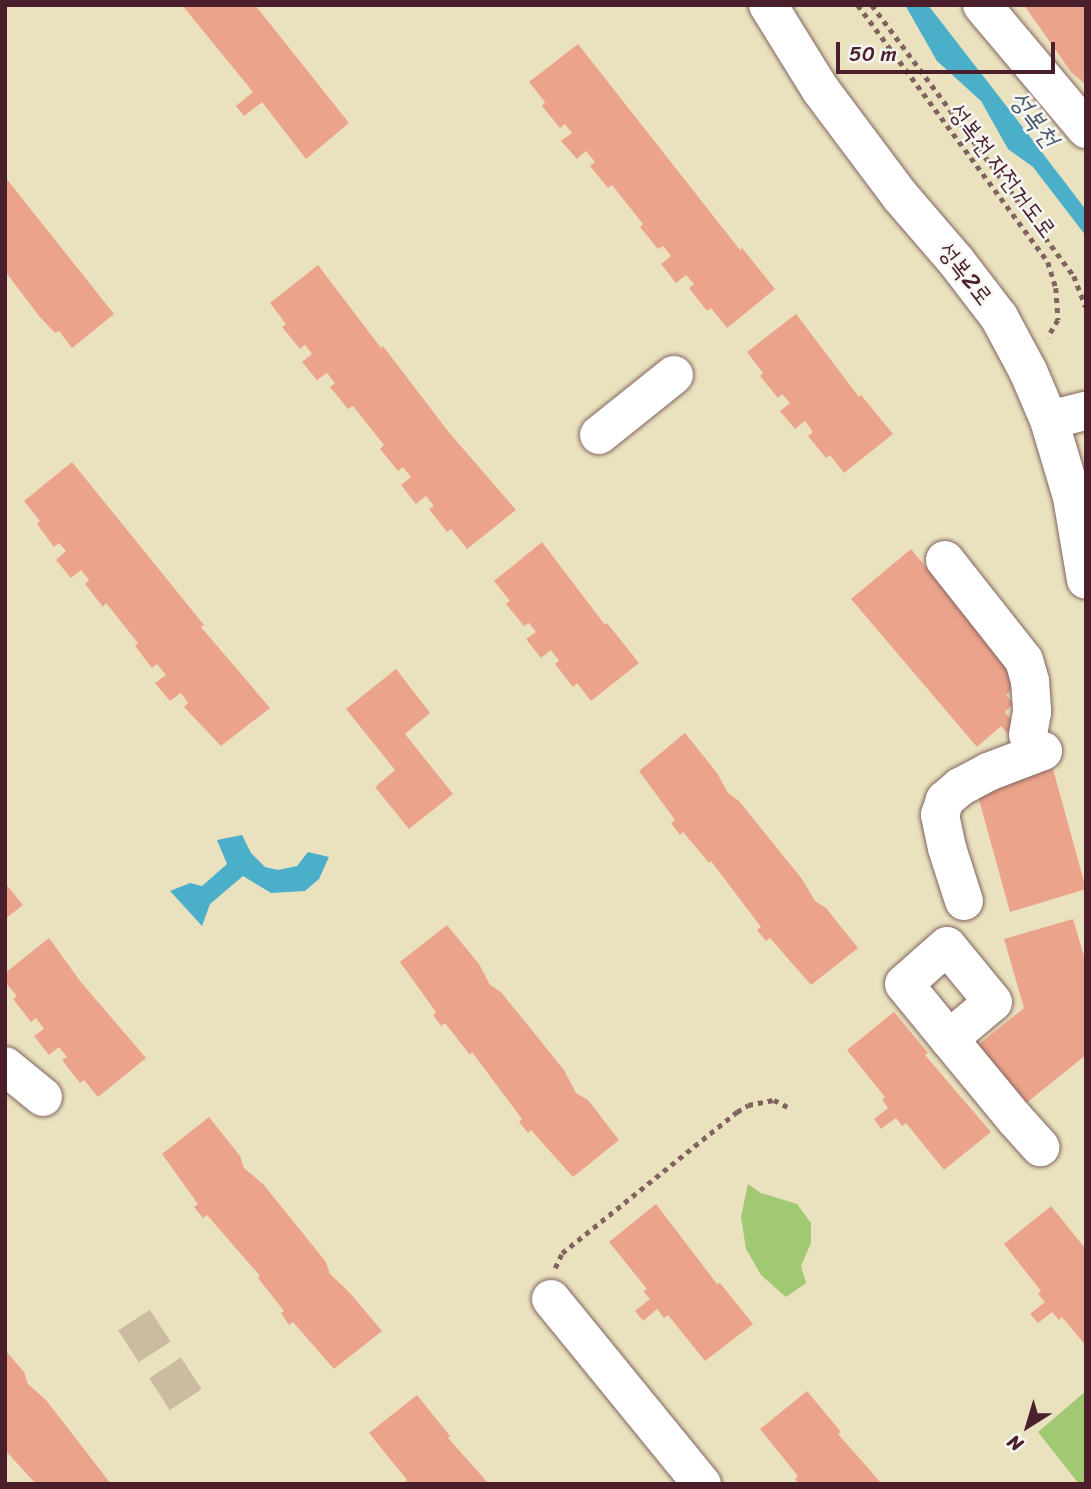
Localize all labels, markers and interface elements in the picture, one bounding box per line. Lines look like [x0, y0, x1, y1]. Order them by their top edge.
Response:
scale bar [839, 28, 1058, 72]
text: 50 m [849, 35, 897, 73]
water label: 성복천 [1003, 85, 1065, 153]
street label: 성복천 자전거도로 [942, 98, 1062, 244]
street label: 성복2로 [932, 237, 998, 311]
north arrow [993, 1391, 1063, 1461]
text: N [1000, 1426, 1030, 1460]

